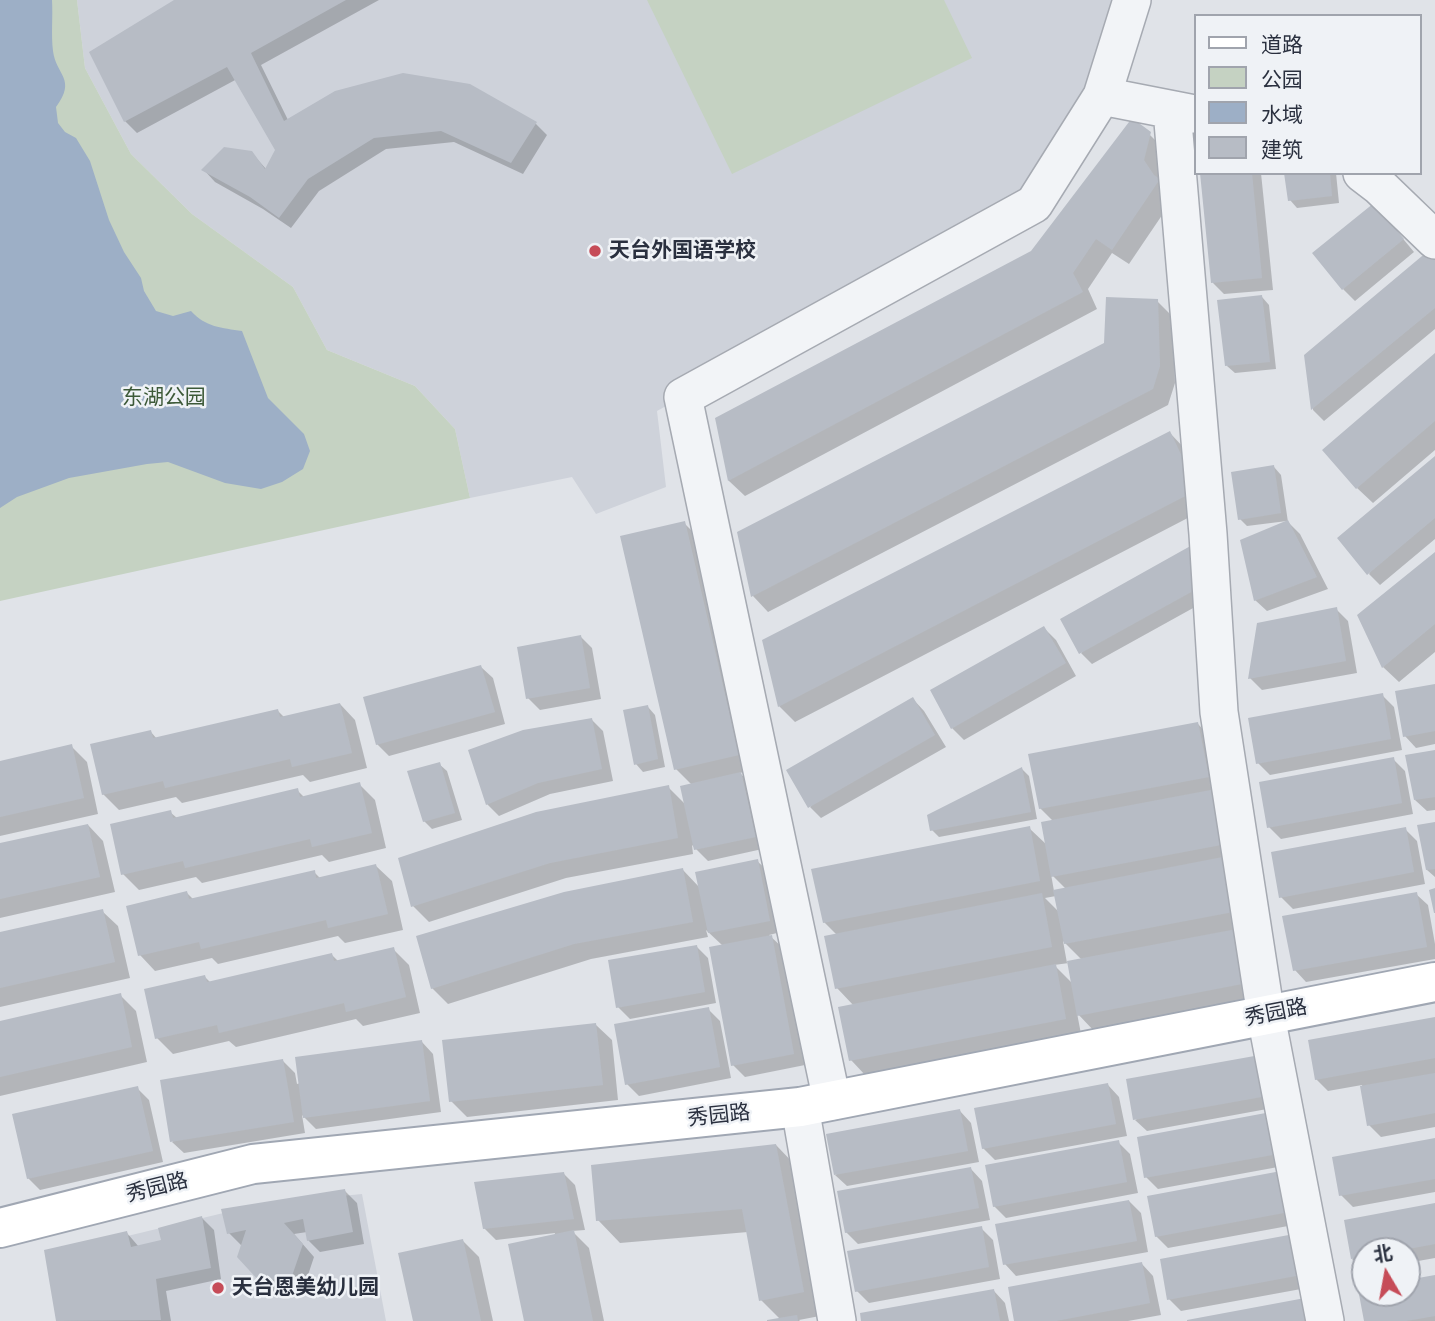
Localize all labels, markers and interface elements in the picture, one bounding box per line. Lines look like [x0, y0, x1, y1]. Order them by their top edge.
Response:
legend [1194, 14, 1421, 175]
text: 道路 [1261, 30, 1303, 58]
text: 公园 [1261, 65, 1303, 93]
text: 水域 [1261, 100, 1303, 128]
text: 建筑 [1261, 135, 1303, 163]
place label: 天台外国语学校 [609, 238, 756, 264]
marker: 天台外国语学校 [587, 243, 603, 259]
park label: 东湖公园 [122, 385, 206, 411]
street label: 秀园路 [1243, 995, 1309, 1031]
street label: 秀园路 [686, 1100, 752, 1132]
street label: 秀园路 [123, 1168, 191, 1208]
north arrow [1351, 1237, 1421, 1307]
text: 北 [1371, 1239, 1394, 1268]
place label: 天台恩美幼儿园 [232, 1275, 379, 1301]
marker: 天台恩美幼儿园 [210, 1280, 226, 1296]

